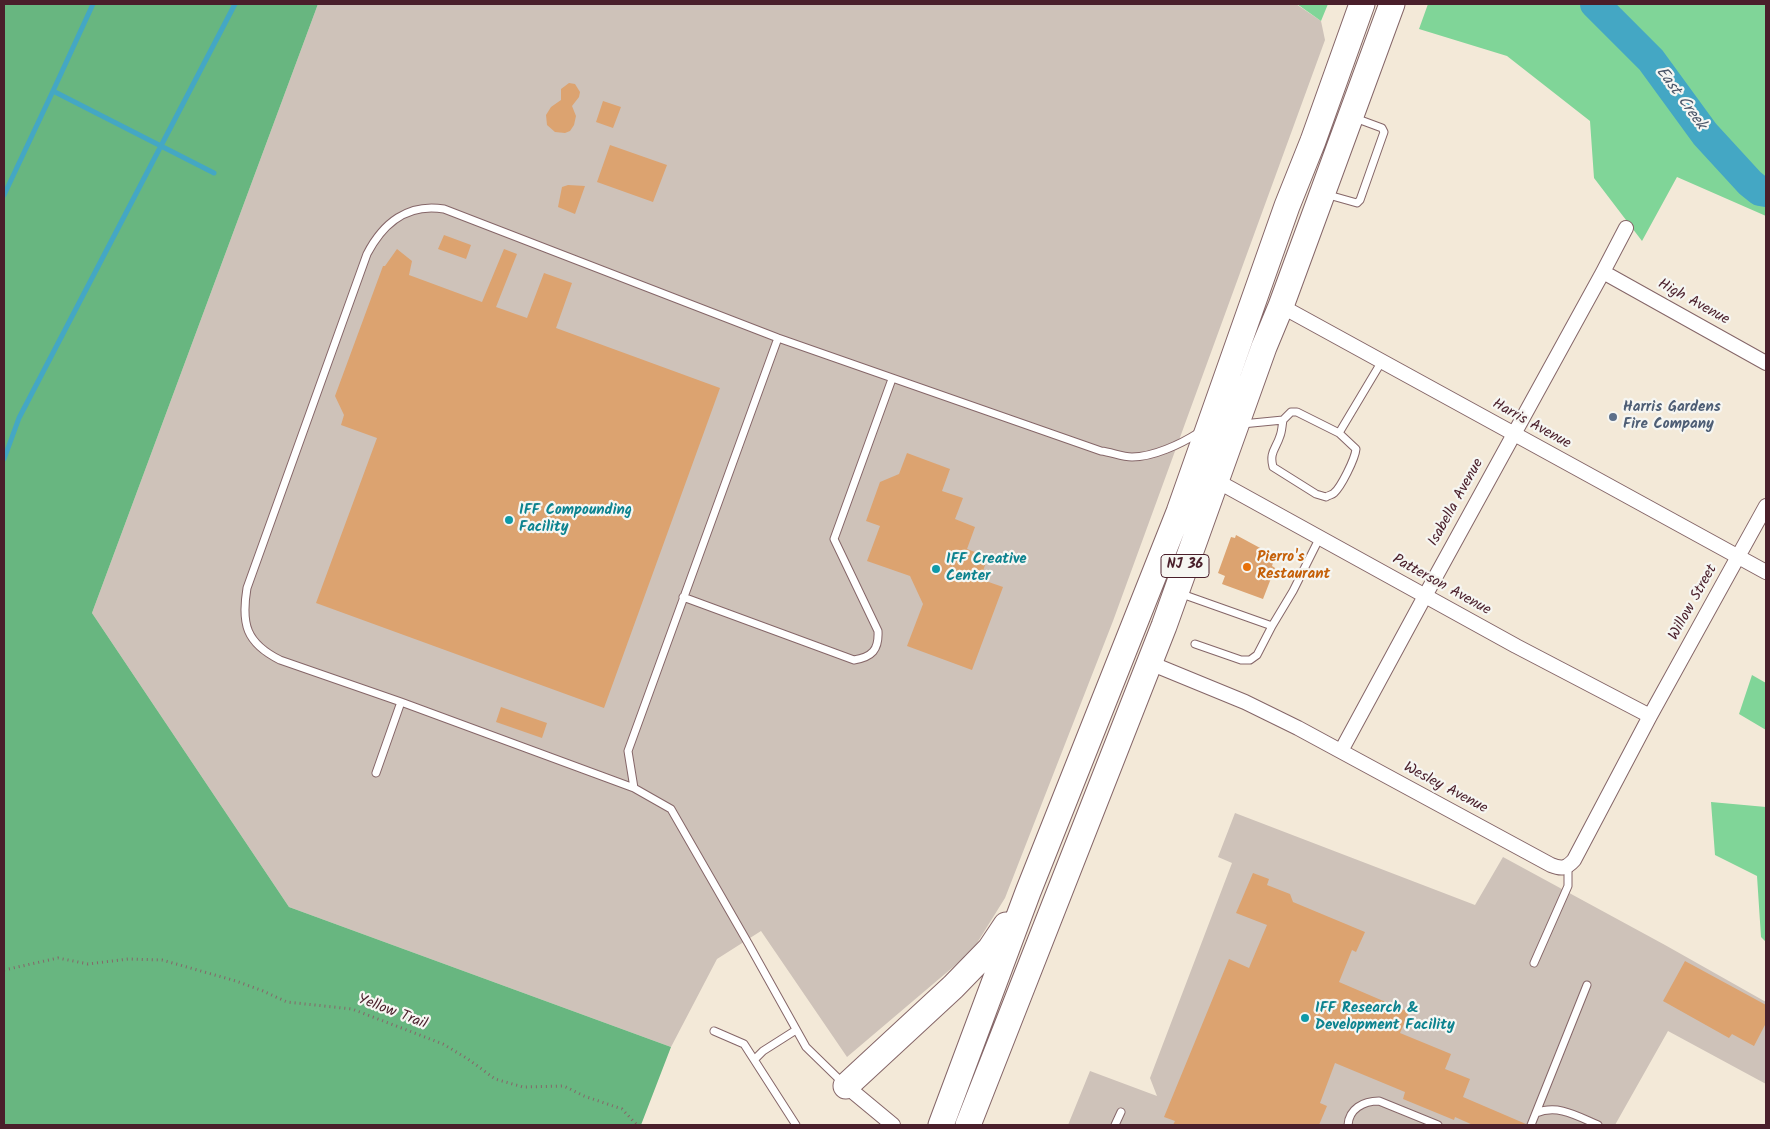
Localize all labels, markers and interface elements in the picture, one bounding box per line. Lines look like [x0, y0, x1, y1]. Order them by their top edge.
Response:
water label: East Creek [1651, 64, 1709, 134]
street label: High Avenue [1654, 276, 1732, 330]
street label: Harris Avenue [1489, 396, 1573, 454]
place label: Harris Gardens Fire Company [1623, 399, 1721, 434]
marker: Harris Gardens Fire Company [1607, 411, 1619, 423]
street label: Isabella Avenue [1426, 456, 1488, 550]
place label: IFF Compounding Facility [519, 502, 632, 537]
marker: IFF Compounding Facility [503, 514, 515, 526]
place label: Pierro's Restaurant [1257, 549, 1330, 584]
place label: IFF Creative Center [946, 551, 1027, 586]
street label: Patterson Avenue [1389, 551, 1493, 621]
road number: NJ 36 [1161, 554, 1209, 578]
marker: Pierro's Restaurant [1241, 561, 1253, 573]
street label: Willow Street [1666, 562, 1722, 644]
marker: IFF Creative Center [930, 563, 942, 575]
street label: Wesley Avenue [1400, 759, 1490, 819]
street label: Yellow Trail [355, 992, 429, 1034]
place label: IFF Research & Development Facility [1315, 1000, 1455, 1035]
marker: IFF Research & Development Facility [1299, 1012, 1311, 1024]

